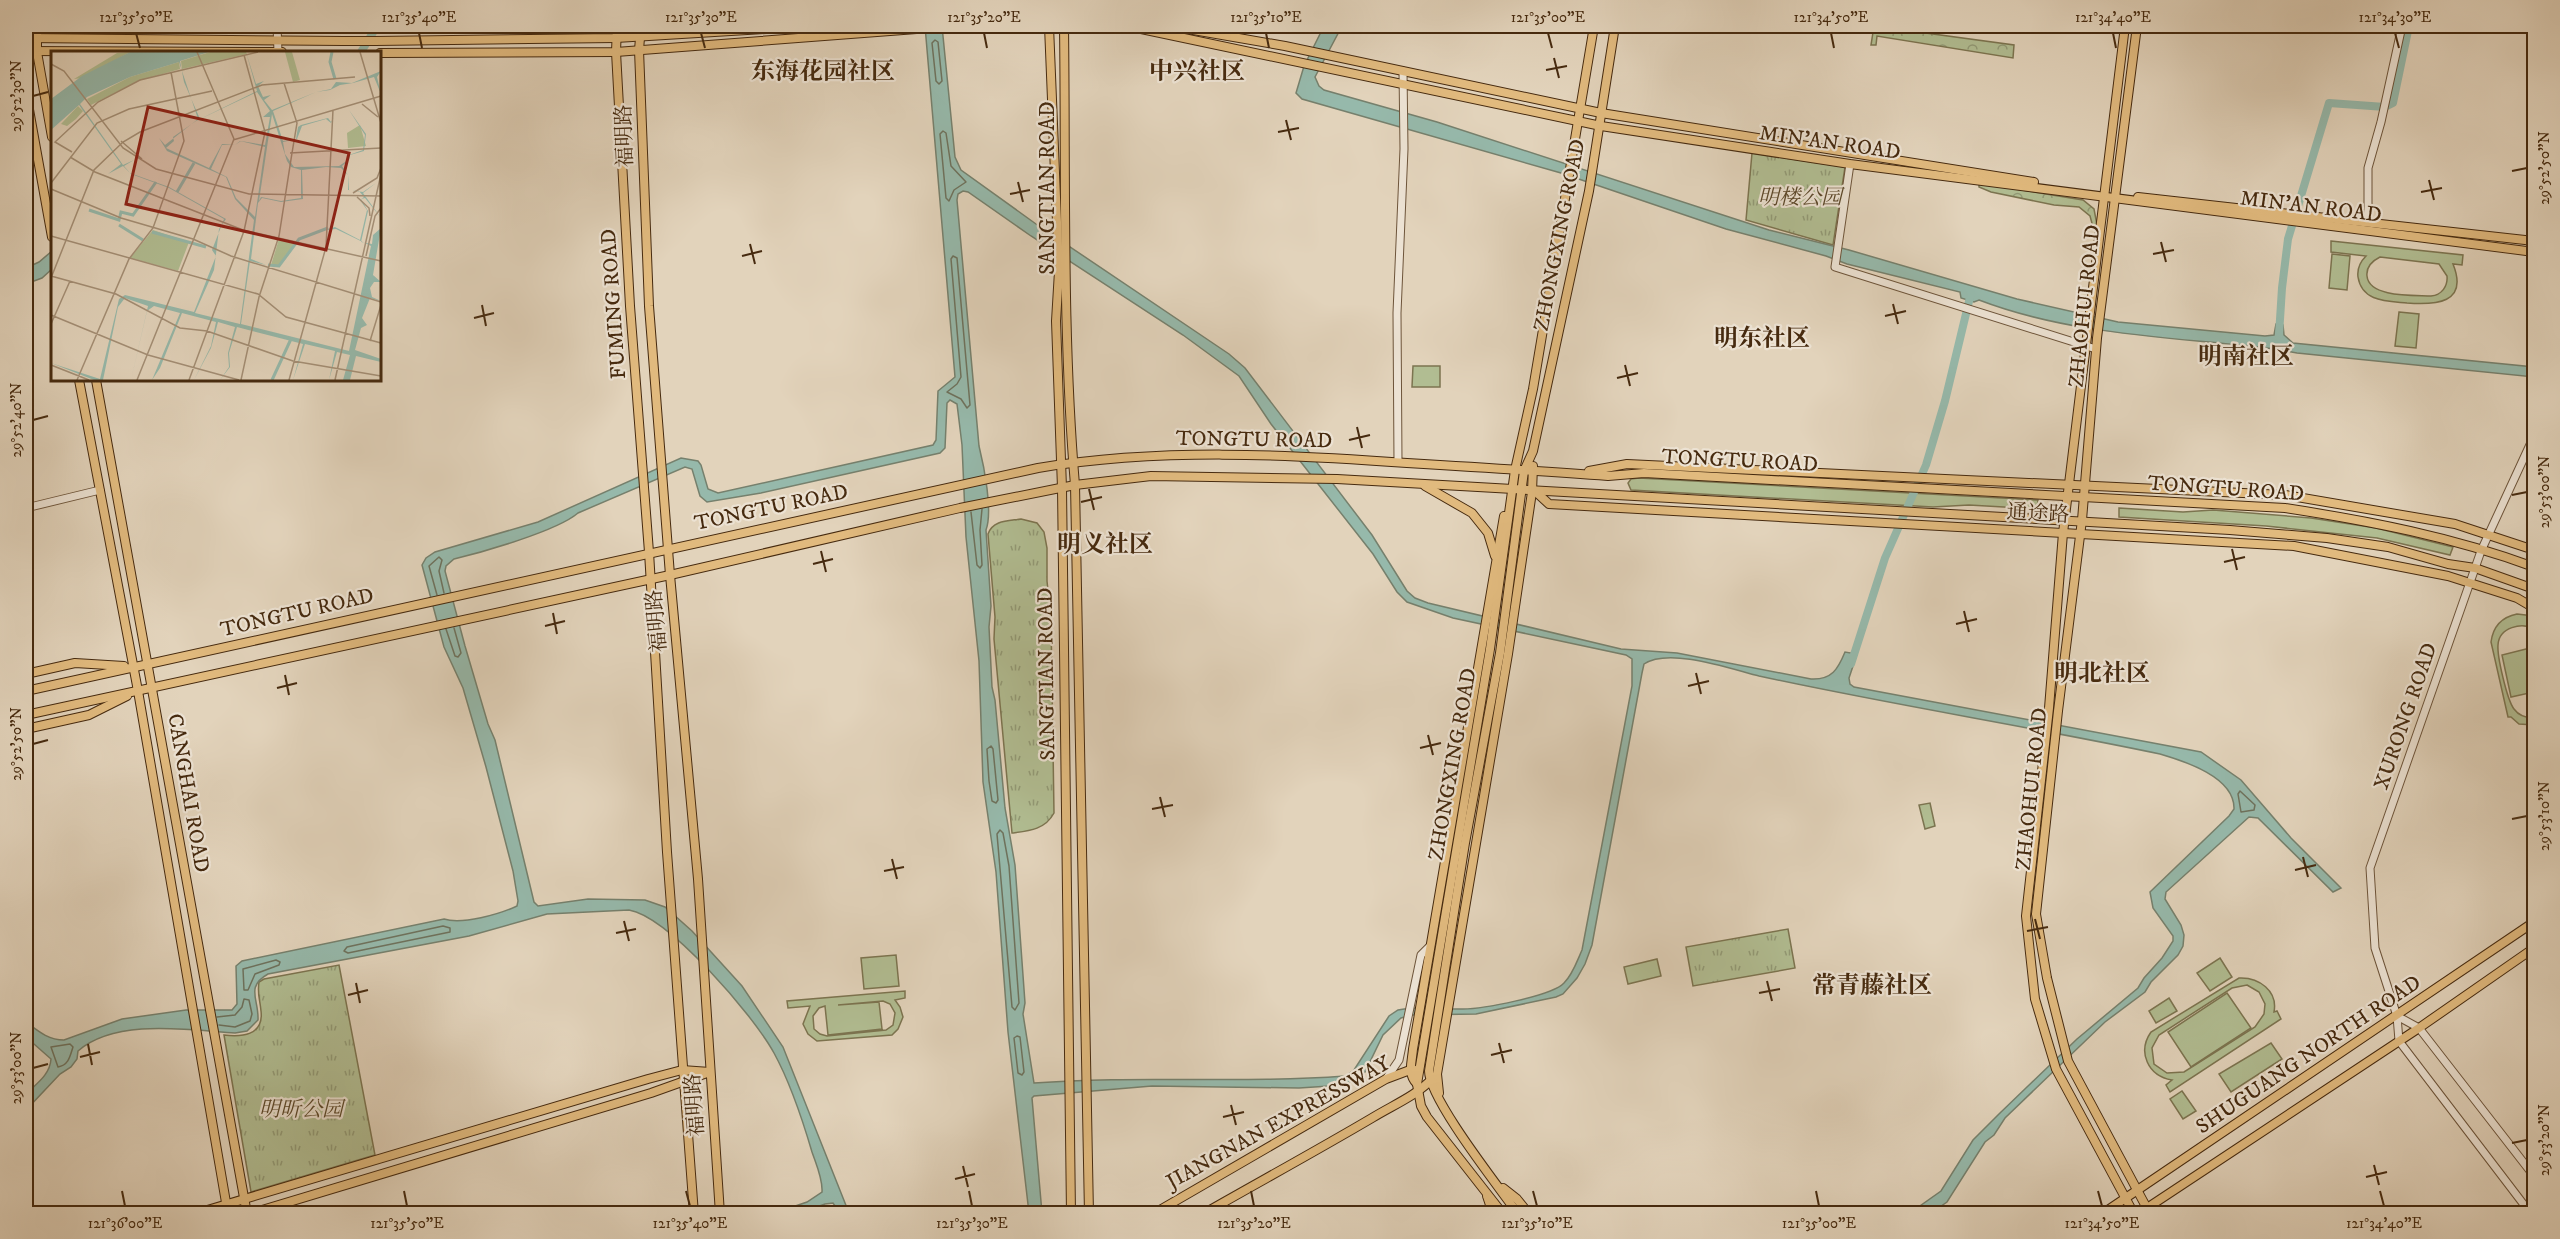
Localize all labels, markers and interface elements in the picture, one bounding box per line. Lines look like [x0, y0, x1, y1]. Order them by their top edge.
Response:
text: 121°35'50"E [99, 8, 173, 27]
text: 121°35'40"E [382, 8, 457, 27]
text: 121°35'30"E [665, 8, 737, 27]
text: 121°35'20"E [947, 8, 1021, 27]
text: 121°35'10"E [1230, 8, 1302, 27]
text: 121°35'00"E [1511, 8, 1586, 27]
text: 121°34'50"E [1794, 8, 1869, 27]
text: 121°34'40"E [2075, 8, 2151, 27]
text: 121°34'30"E [2359, 8, 2432, 27]
inset map [51, 51, 381, 381]
district label: 东海花园社区 [751, 57, 895, 87]
district label: 中兴社区 [1149, 57, 1245, 87]
text: 29°52'30"N [7, 60, 26, 132]
street label: SANGTIAN ROAD [1035, 101, 1061, 275]
street label: 福明路 [611, 104, 639, 168]
street label: MIN'AN ROAD [1758, 120, 1902, 166]
text: 29°52'50"N [2535, 131, 2554, 205]
street label: ZHONGXING ROAD [1529, 137, 1591, 333]
park label: 明楼公园 [1758, 185, 1845, 211]
street label: MIN'AN ROAD [2239, 185, 2383, 229]
street label: ZHAOHUI ROAD [2064, 223, 2106, 389]
street label: FUMING ROAD [596, 228, 632, 380]
district label: 明东社区 [1714, 324, 1810, 354]
district label: 明南社区 [2198, 342, 2294, 372]
text: 29°52'40"N [7, 383, 26, 457]
street label: TONGTU ROAD [1176, 426, 1332, 454]
street label: TONGTU ROAD [1661, 444, 1819, 478]
text: 29°53'00"N [2535, 456, 2554, 528]
street label: TONGTU ROAD [2147, 471, 2305, 507]
street label: TONGTU ROAD [692, 479, 850, 537]
street label: 通途路 [2006, 499, 2070, 529]
district label: 明义社区 [1057, 530, 1153, 560]
street label: TONGTU ROAD [218, 583, 376, 643]
street label: SANGTIAN ROAD [1032, 587, 1062, 761]
street label: 福明路 [641, 588, 673, 653]
street label: XURONG ROAD [2369, 639, 2443, 793]
district label: 明北社区 [2054, 659, 2150, 689]
street label: ZHONGXING ROAD [1423, 666, 1483, 862]
street label: ZHAOHUI ROAD [2011, 706, 2053, 872]
text: 29°52'50"N [7, 707, 26, 781]
street label: CANGHAI ROAD [161, 712, 215, 875]
text: 29°53'10"N [2535, 781, 2554, 851]
street label: SHUGUANG NORTH ROAD [2191, 970, 2426, 1140]
district label: 常青藤社区 [1812, 971, 1932, 1001]
text: 29°53'00"N [7, 1032, 26, 1104]
street label: JIANGNAN EXPRESSWAY [1160, 1050, 1396, 1196]
street label: 福明路 [680, 1073, 710, 1137]
park label: 明昕公园 [259, 1097, 346, 1123]
text: 29°53'20"N [2535, 1104, 2554, 1176]
text: 121°36'00"E [88, 1214, 163, 1233]
text: 121°35'50"E [370, 1214, 444, 1233]
text: 121°35'40"E [653, 1214, 728, 1233]
text: 121°35'30"E [936, 1214, 1008, 1233]
text: 121°35'20"E [1217, 1214, 1291, 1233]
text: 121°35'10"E [1501, 1214, 1573, 1233]
text: 121°35'00"E [1782, 1214, 1857, 1233]
text: 121°34'50"E [2065, 1214, 2140, 1233]
text: 121°34'40"E [2346, 1214, 2422, 1233]

